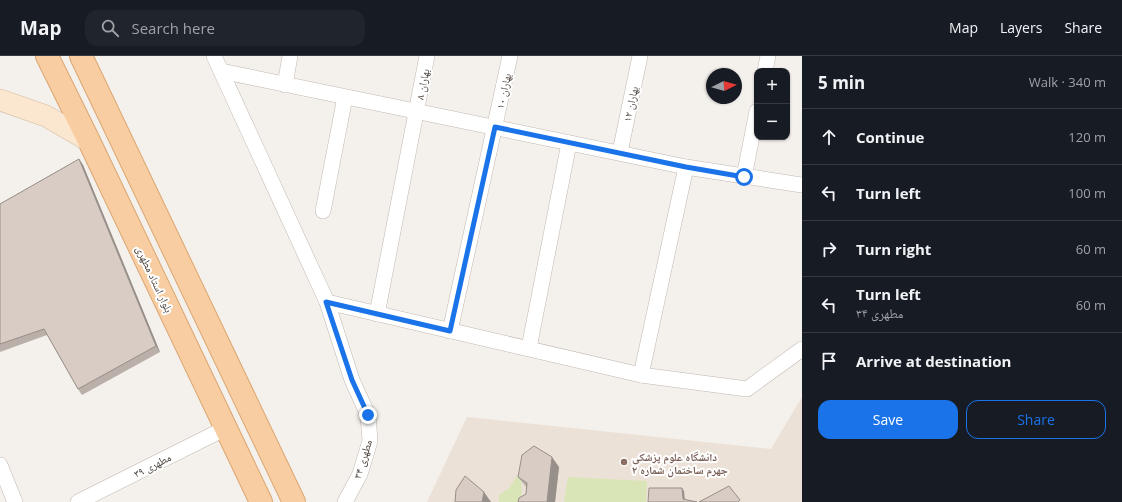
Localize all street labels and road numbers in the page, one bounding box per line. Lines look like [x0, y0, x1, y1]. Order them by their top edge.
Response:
street label: بهاران ۸ [412, 67, 432, 101]
street label: بهاران ۱۰ [492, 72, 514, 110]
street label: بهاران ۱۲ [619, 85, 641, 123]
street label: بلوار استاد مطهری [133, 243, 177, 315]
street label: مطهری ۳۴ [349, 438, 375, 480]
street label: مطهری ۳۹ [131, 449, 173, 481]

